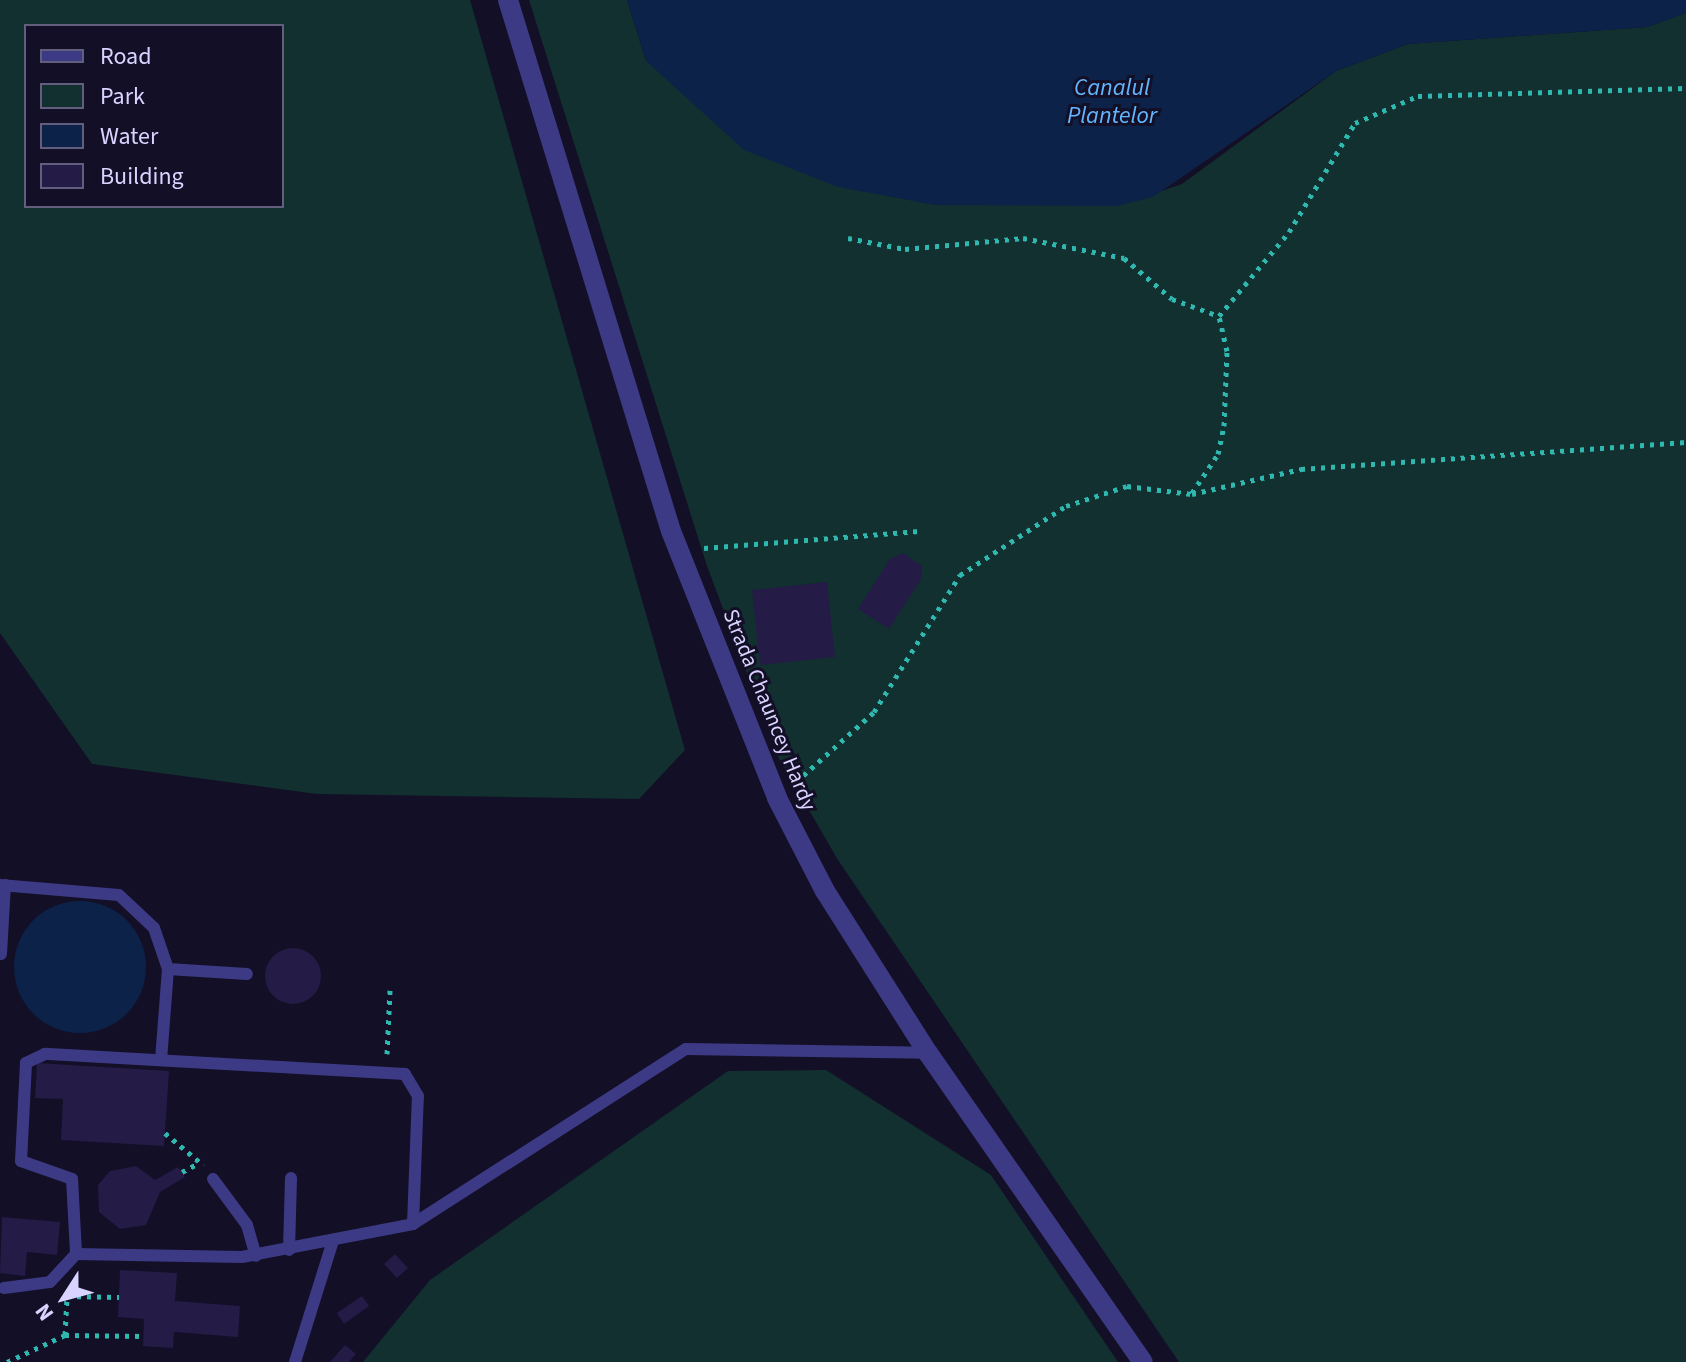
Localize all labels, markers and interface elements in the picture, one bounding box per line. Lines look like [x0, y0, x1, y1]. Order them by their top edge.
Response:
legend [24, 24, 284, 208]
text: Road [100, 39, 152, 74]
water label: Canalul Plantelor [1067, 74, 1157, 130]
text: Park [100, 79, 145, 114]
text: Water [100, 119, 158, 154]
text: Building [100, 159, 184, 194]
street label: Strada Chauncey Hardy [717, 605, 821, 815]
north arrow [24, 1258, 104, 1338]
text: N [27, 1297, 62, 1327]

